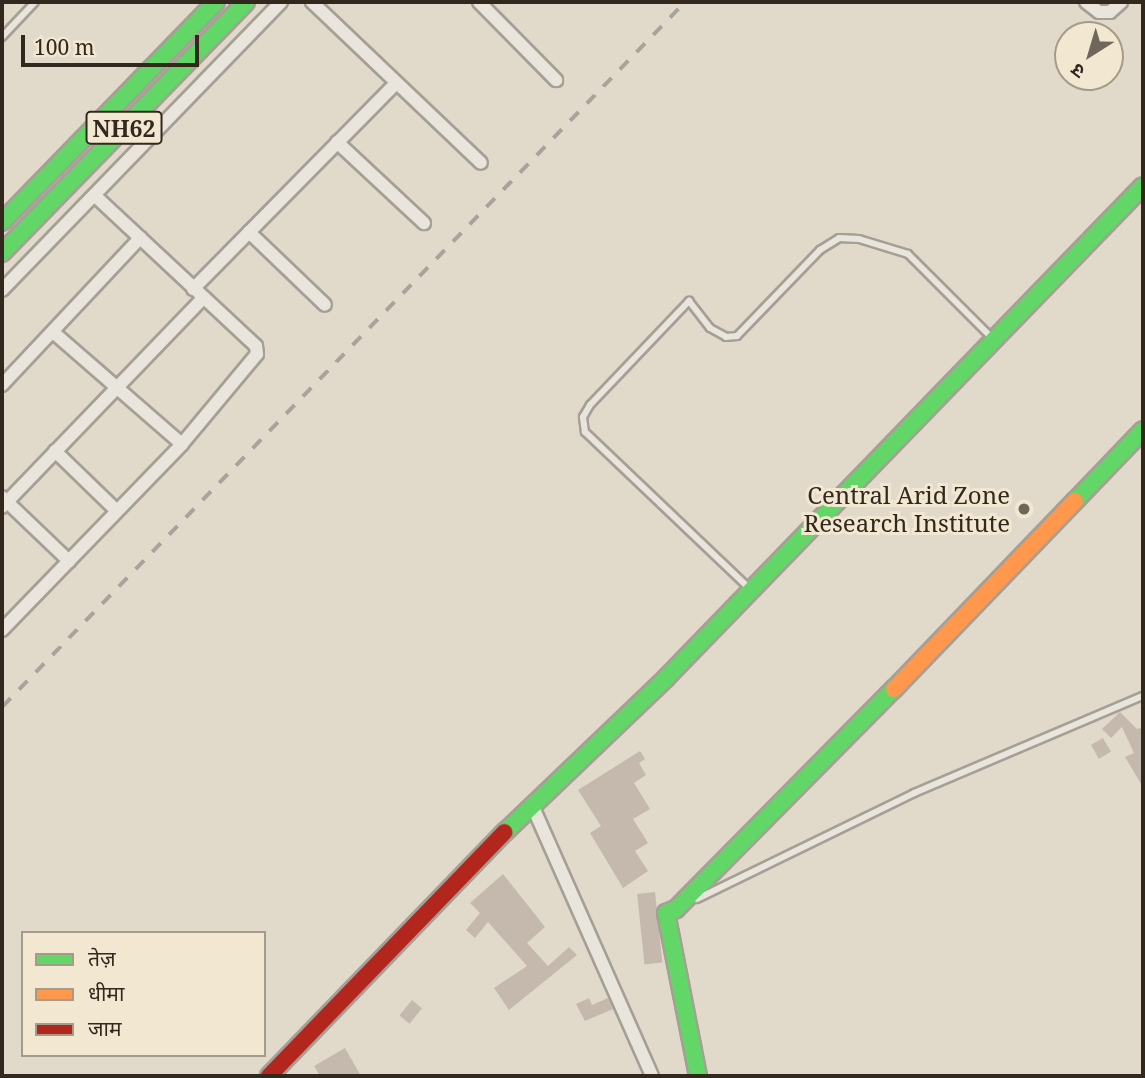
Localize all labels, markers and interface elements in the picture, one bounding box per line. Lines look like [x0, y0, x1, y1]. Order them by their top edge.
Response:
scale bar [24, 21, 203, 65]
north arrow [1054, 21, 1124, 91]
text: 100 m [34, 33, 95, 61]
text: उ [1065, 57, 1090, 85]
road number: NH62 [86, 108, 162, 148]
place label: Central Arid Zone Research Institute [803, 481, 1010, 537]
marker: Central Arid Zone Research Institute [1016, 501, 1032, 517]
legend [21, 931, 266, 1057]
text: तेज़ [88, 944, 116, 972]
text: धीमा [88, 979, 124, 1007]
text: जाम [88, 1014, 122, 1042]

